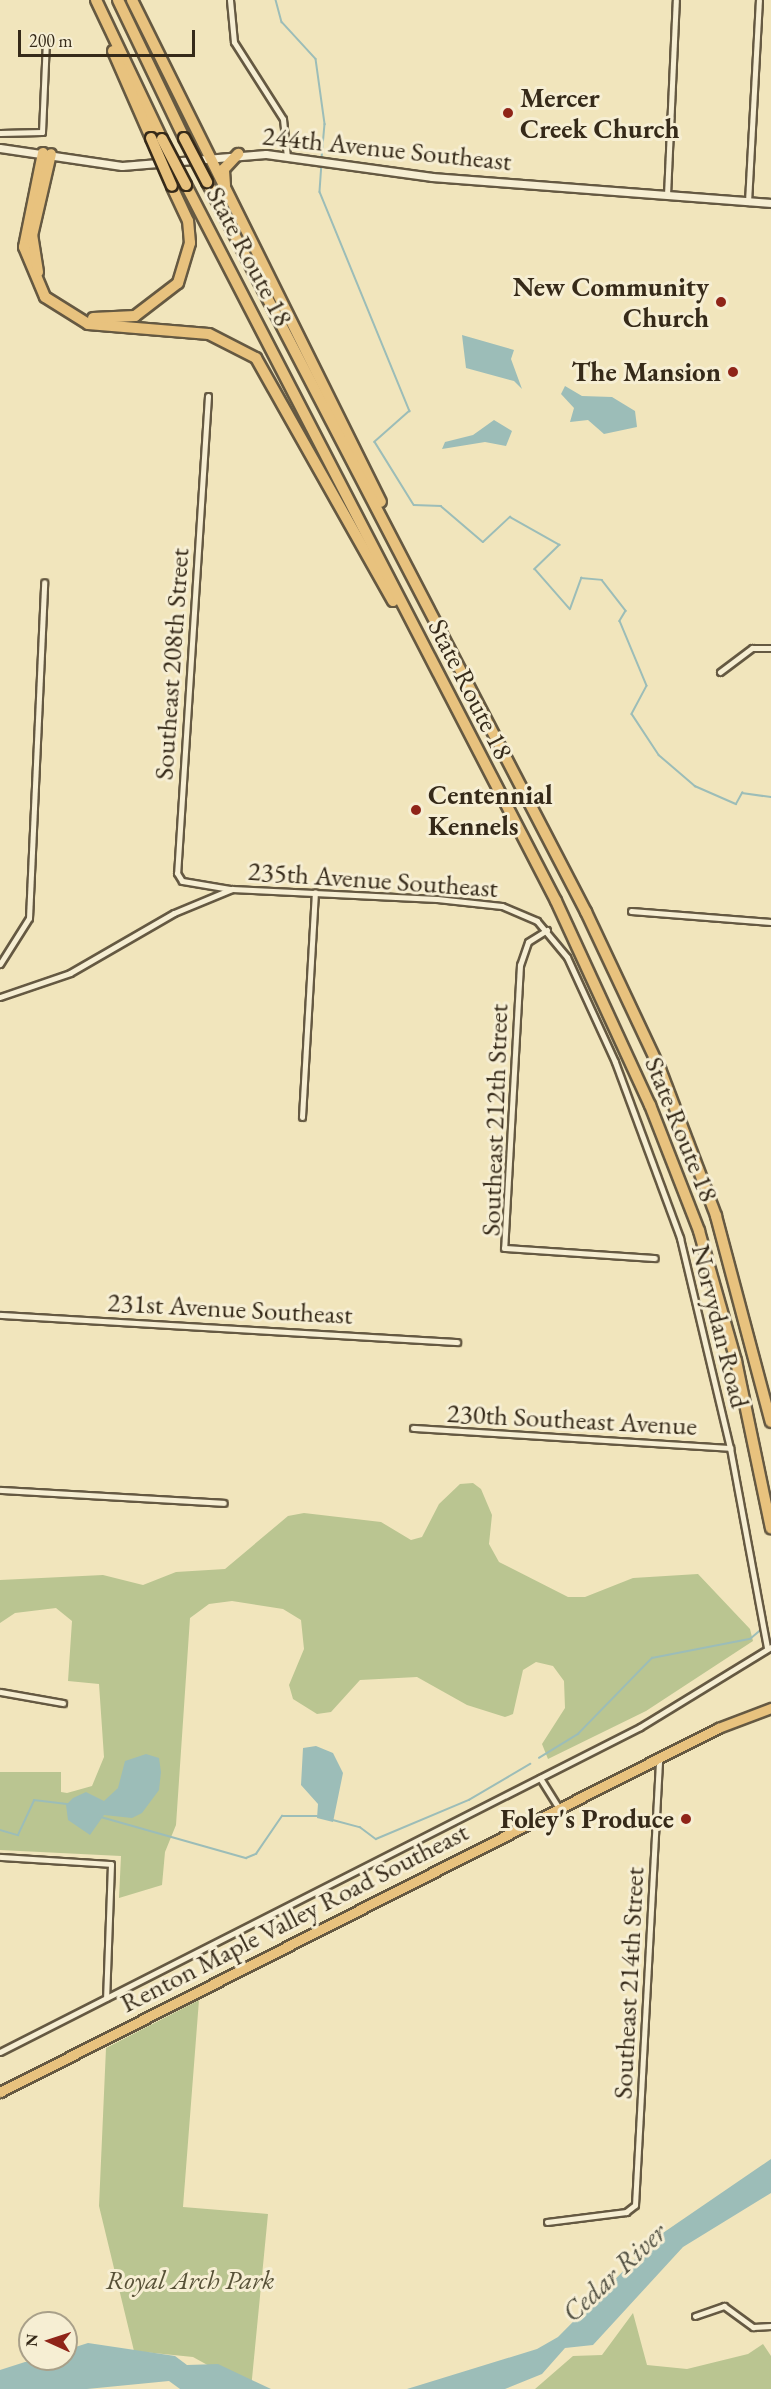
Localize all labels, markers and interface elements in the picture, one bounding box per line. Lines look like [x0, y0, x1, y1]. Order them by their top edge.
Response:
scale bar [21, 18, 198, 56]
text: 200 m [29, 29, 73, 52]
place label: Mercer Creek Church [520, 81, 680, 144]
marker: Mercer Creek Church [501, 106, 515, 120]
street label: 244th Avenue Southeast [261, 119, 513, 177]
street label: State Route 18 [200, 181, 300, 331]
place label: New Community Church [513, 270, 709, 333]
marker: New Community Church [714, 295, 728, 309]
place label: The Mansion [572, 356, 721, 388]
marker: The Mansion [726, 365, 740, 379]
street label: Southeast 208th Street [147, 547, 195, 781]
street label: State Route 18 [422, 613, 520, 765]
place label: Centennial Kennels [428, 778, 553, 841]
marker: Centennial Kennels [409, 803, 423, 817]
street label: 235th Avenue Southeast [247, 854, 499, 904]
street label: Southeast 212th Street [474, 1003, 514, 1237]
street label: State Route 18 [638, 1052, 726, 1206]
street label: Norvydan Road [685, 1241, 757, 1411]
street label: 231st Avenue Southeast [107, 1285, 353, 1331]
street label: 230th Southeast Avenue [446, 1396, 698, 1442]
place label: Foley's Produce [500, 1803, 674, 1835]
marker: Foley's Produce [679, 1812, 693, 1826]
street label: Renton Maple Valley Road Southeast [115, 1815, 473, 2019]
street label: Southeast 214th Street [606, 1866, 650, 2100]
water label: Cedar River [555, 2215, 673, 2329]
park label: Royal Arch Park [106, 2264, 274, 2296]
north arrow [18, 2311, 78, 2371]
text: N [21, 2333, 42, 2347]

